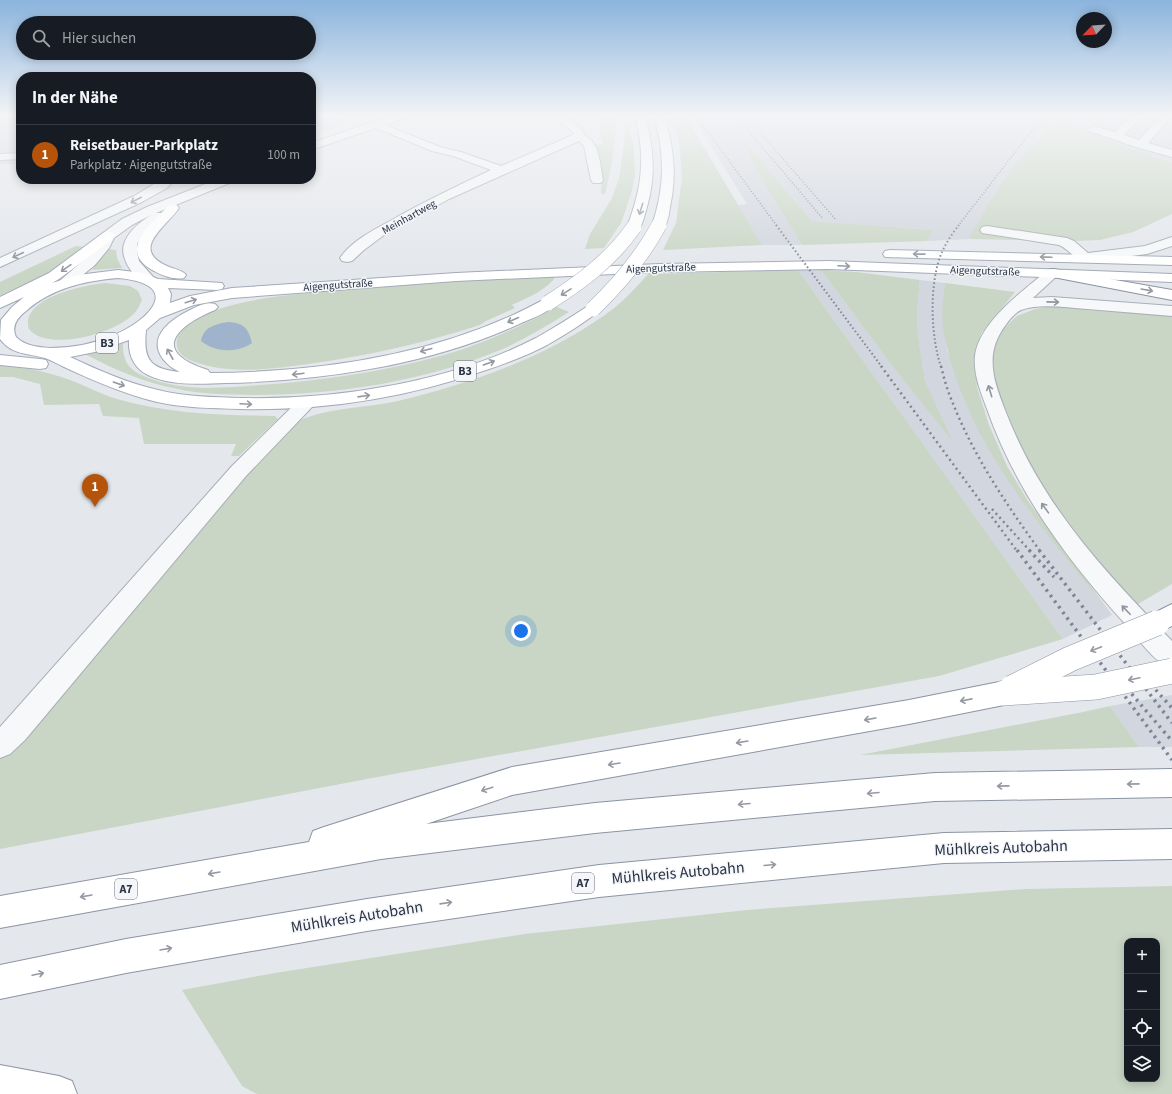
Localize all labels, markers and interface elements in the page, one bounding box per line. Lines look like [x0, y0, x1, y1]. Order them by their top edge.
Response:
north arrow [1076, 12, 1112, 48]
search box [16, 16, 316, 60]
icon: search [30, 27, 52, 49]
text: Hier suchen [62, 28, 136, 49]
text: In der Nähe [32, 86, 118, 110]
text: Reisetbauer-Parkplatz [70, 135, 218, 156]
text: 1 [42, 146, 48, 164]
text: 100 m [267, 146, 300, 164]
text: Parkplatz · Aigengutstraße [70, 156, 212, 174]
street label: Meinhartweg [379, 196, 439, 238]
one-way arrow [130, 197, 142, 204]
one-way arrow [637, 203, 644, 216]
one-way arrow [913, 250, 926, 258]
one-way arrow [13, 252, 25, 259]
one-way arrow [1040, 253, 1053, 261]
street label: Aigengutstraße [626, 259, 697, 277]
one-way arrow [837, 262, 850, 269]
street label: Aigengutstraße [950, 262, 1021, 280]
one-way arrow [60, 264, 71, 272]
street label: Aigengutstraße [303, 275, 374, 295]
one-way arrow [1140, 287, 1153, 295]
one-way arrow [561, 288, 572, 296]
one-way arrow [184, 297, 197, 304]
one-way arrow [1046, 299, 1059, 306]
one-way arrow [508, 317, 520, 325]
road number: B3 [96, 333, 118, 353]
one-way arrow [420, 347, 433, 354]
one-way arrow [165, 348, 173, 360]
one-way arrow [483, 359, 495, 367]
road number: B3 [454, 361, 476, 381]
one-way arrow [292, 370, 305, 378]
one-way arrow [112, 380, 124, 388]
one-way arrow [986, 385, 993, 398]
one-way arrow [357, 392, 370, 400]
one-way arrow [239, 400, 252, 408]
pin: 1 [82, 474, 108, 507]
one-way arrow [1041, 503, 1049, 514]
one-way arrow [1121, 605, 1131, 615]
your location [511, 621, 531, 641]
one-way arrow [1090, 646, 1102, 654]
one-way arrow [1128, 676, 1141, 684]
one-way arrow [959, 697, 972, 705]
one-way arrow [864, 715, 877, 723]
one-way arrow [736, 738, 749, 746]
one-way arrow [608, 760, 621, 768]
one-way arrow [1127, 780, 1140, 788]
one-way arrow [997, 782, 1010, 790]
one-way arrow [480, 786, 493, 793]
one-way arrow [867, 789, 880, 796]
one-way arrow [738, 801, 751, 808]
street label: Mühlkreis Autobahn [934, 835, 1068, 861]
street label: Mühlkreis Autobahn [611, 856, 745, 890]
one-way arrow [763, 861, 776, 868]
one-way arrow [208, 869, 221, 877]
road number: A7 [572, 873, 594, 893]
road number: A7 [115, 879, 137, 899]
one-way arrow [80, 892, 93, 900]
street label: Mühlkreis Autobahn [289, 896, 425, 938]
one-way arrow [439, 899, 452, 907]
map controls [1124, 938, 1160, 1082]
button: + [1124, 938, 1160, 974]
one-way arrow [159, 945, 172, 953]
one-way arrow [31, 970, 44, 978]
button: − [1124, 974, 1160, 1010]
button: locate [1124, 1010, 1160, 1046]
button: layers [1124, 1046, 1160, 1082]

